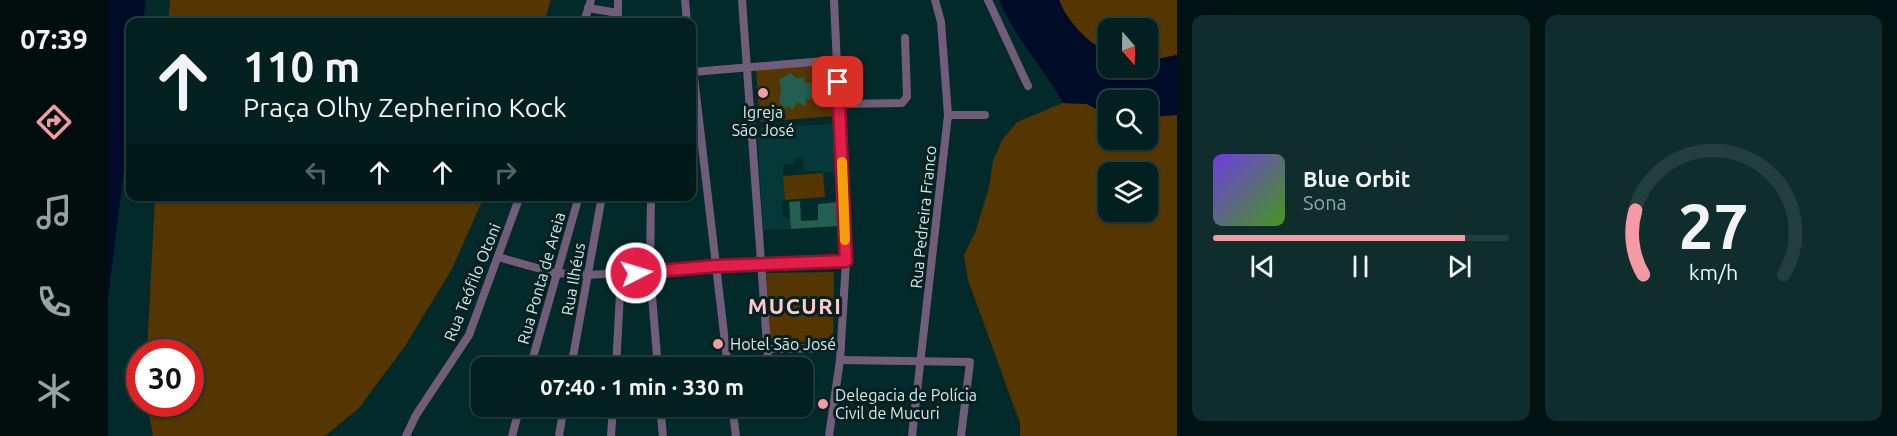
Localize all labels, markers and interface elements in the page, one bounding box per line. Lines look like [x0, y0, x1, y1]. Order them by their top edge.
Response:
north arrow [1098, 18, 1158, 78]
map controls [1098, 18, 1158, 222]
text: 07:39 [20, 24, 88, 54]
icon: ahead [144, 42, 222, 120]
text: 110 m [243, 43, 360, 90]
pin [812, 56, 863, 107]
icon: arrive [821, 65, 854, 98]
marker: Igreja São José [756, 86, 770, 100]
button: search [1098, 90, 1158, 150]
text: Praça Olhy Zepherino Kock [243, 92, 567, 122]
icon: directions [33, 101, 75, 143]
place label: Igreja São José [732, 103, 794, 139]
street label: Rua Pedreira Franco [907, 145, 939, 289]
icon: left [300, 156, 333, 189]
icon: ahead [363, 156, 396, 189]
icon: ahead [426, 156, 459, 189]
icon: right [489, 156, 522, 189]
button: layers [1098, 162, 1158, 222]
text: Blue Orbit [1303, 166, 1410, 191]
icon: music [33, 191, 75, 233]
text: Sona [1303, 191, 1347, 214]
text: 27 [1678, 191, 1748, 261]
street label: Rua Ponta de Areia [514, 210, 568, 346]
street label: Rua Teófilo Otoni [440, 220, 504, 344]
street label: Rua Ilhéus [558, 241, 588, 317]
position arrow [604, 241, 668, 305]
icon: previous [1246, 250, 1279, 283]
icon: pause [1344, 250, 1377, 283]
icon: next [1443, 250, 1476, 283]
text: km/h [1688, 260, 1738, 284]
icon: phone [33, 281, 75, 323]
district label: MUCURI [748, 293, 842, 318]
place label: Hotel São José [730, 335, 836, 353]
marker: Hotel São José [711, 337, 725, 351]
speed limit sign: 30 [126, 339, 204, 417]
icon: climate [33, 370, 75, 412]
text: 07:40 · 1 min · 330 m [540, 374, 744, 399]
place label: Delegacia de Polícia Civil de Mucuri [835, 386, 977, 422]
marker: Delegacia de Polícia Civil de Mucuri [816, 397, 830, 411]

